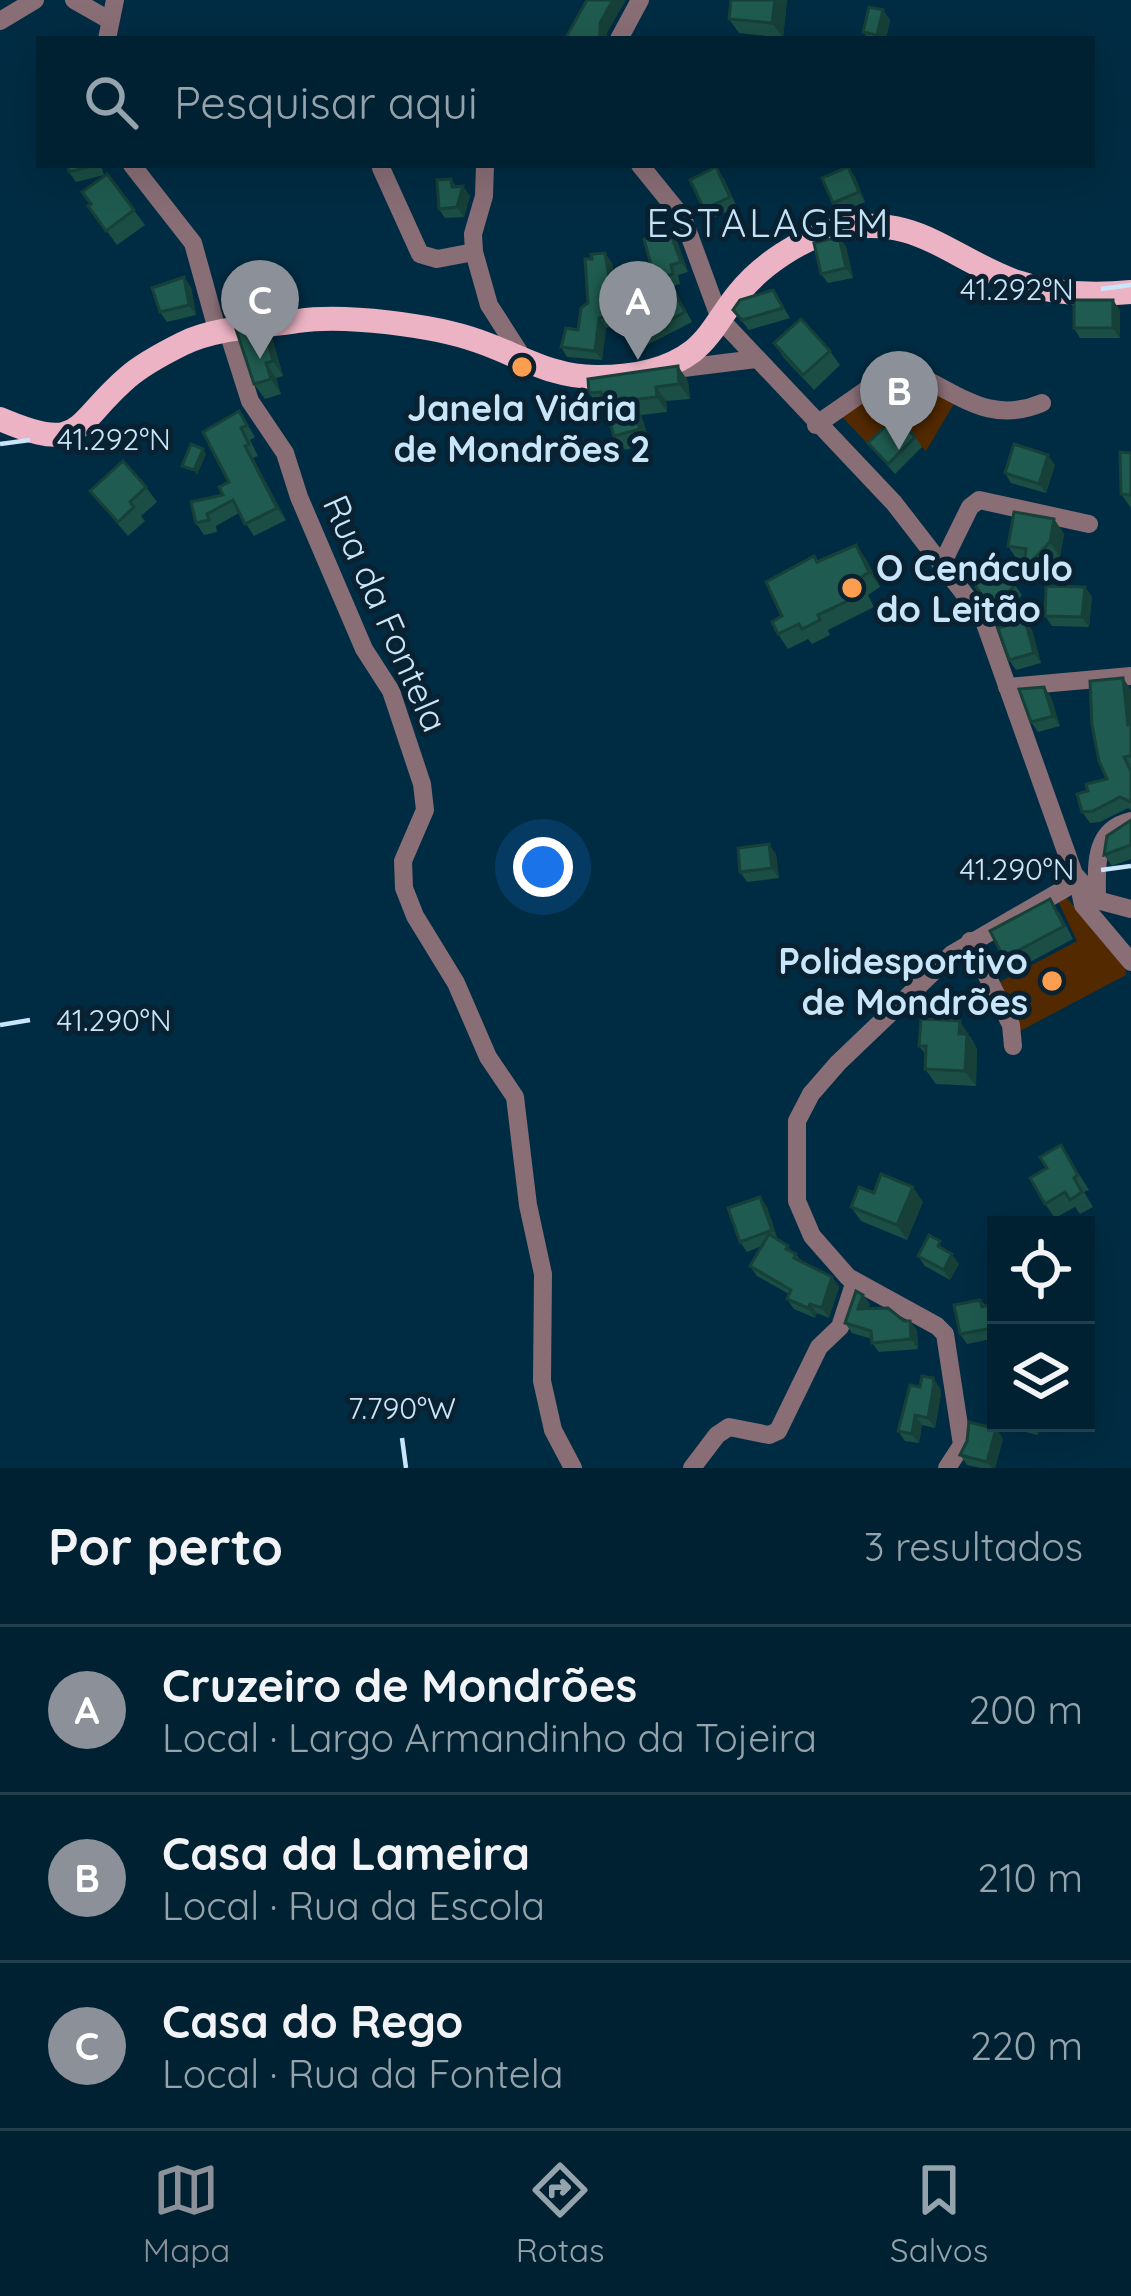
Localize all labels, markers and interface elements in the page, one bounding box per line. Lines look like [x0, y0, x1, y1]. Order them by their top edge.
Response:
search box [36, 36, 1095, 168]
icon: search [78, 69, 144, 135]
text: Pesquisar aqui [174, 74, 478, 130]
district label: ESTALAGEM [646, 198, 892, 247]
pin: C [221, 260, 299, 359]
pin: A [599, 261, 677, 360]
text: 41.292°N [960, 270, 1074, 308]
pin: B [860, 351, 938, 450]
marker: Janela Viária de Mondrões 2 [509, 354, 535, 380]
place label: Janela Viária de Mondrões 2 [393, 385, 651, 471]
text: 41.292°N [57, 420, 171, 458]
street label: Rua da Fontela [314, 488, 458, 738]
place label: O Cenáculo do Leitão [876, 545, 1073, 631]
marker: O Cenáculo do Leitão [839, 575, 865, 601]
your location [513, 837, 573, 897]
text: 41.290°N [959, 850, 1075, 888]
place label: Polidesportivo de Mondrões [778, 938, 1028, 1024]
marker: Polidesportivo de Mondrões [1039, 968, 1065, 994]
text: 41.290°N [56, 1001, 172, 1039]
map controls [987, 1216, 1095, 1432]
button: locate [987, 1216, 1095, 1324]
button: layers [987, 1324, 1095, 1432]
text: 7.790°W [348, 1389, 456, 1427]
text: Por perto [48, 1514, 283, 1578]
text: 3 resultados [864, 1522, 1083, 1571]
text: Cruzeiro de Mondrões [162, 1657, 637, 1713]
text: A [75, 1685, 99, 1734]
text: 200 m [969, 1685, 1083, 1734]
text: Local · Largo Armandinho da Tojeira [162, 1713, 817, 1762]
text: Casa da Lameira [162, 1825, 530, 1881]
text: B [74, 1853, 100, 1902]
text: 210 m [978, 1853, 1083, 1902]
text: Local · Rua da Escola [162, 1881, 545, 1930]
text: Casa do Rego [162, 1993, 463, 2049]
text: C [75, 2021, 99, 2070]
text: 220 m [970, 2021, 1083, 2070]
text: Local · Rua da Fontela [162, 2049, 563, 2098]
tab: Mapa [143, 2157, 230, 2270]
tab: Rotas [516, 2157, 604, 2270]
tab: Salvos [890, 2157, 988, 2270]

